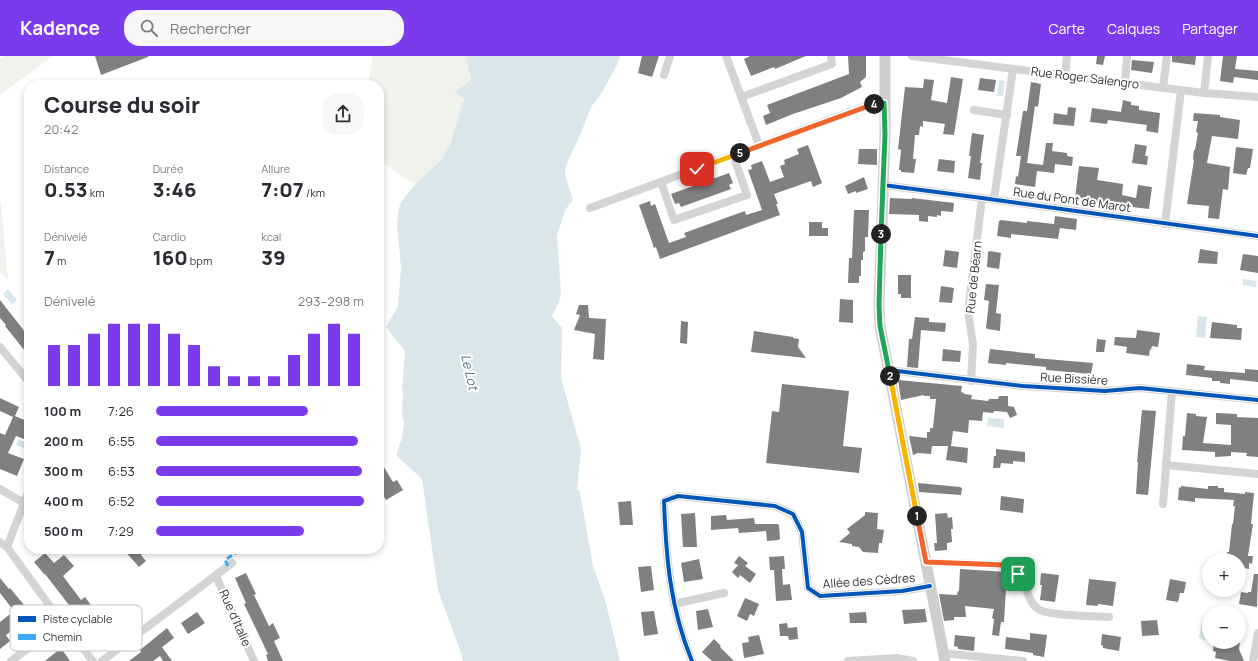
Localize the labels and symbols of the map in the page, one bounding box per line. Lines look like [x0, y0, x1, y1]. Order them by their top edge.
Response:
street label: Rue Roger Salengro [1030, 62, 1140, 93]
pin: 4 [864, 94, 884, 114]
pin: 5 [730, 143, 750, 163]
pin [680, 152, 714, 186]
street label: Rue du Pont de Marot [1012, 183, 1132, 216]
pin: 3 [871, 224, 891, 244]
street label: Rue de Béarn [961, 240, 986, 314]
water label: Le Lot [457, 352, 483, 393]
pin: 2 [880, 366, 900, 386]
street label: Rue Bissière [1040, 368, 1108, 389]
pin: 1 [907, 506, 927, 526]
pin [1001, 557, 1035, 591]
street label: Allée des Cèdres [822, 569, 916, 592]
street label: Rue d'Italie [215, 587, 256, 649]
legend [10, 605, 142, 651]
text: Piste cyclable [43, 611, 113, 626]
text: Chemin [43, 629, 82, 644]

